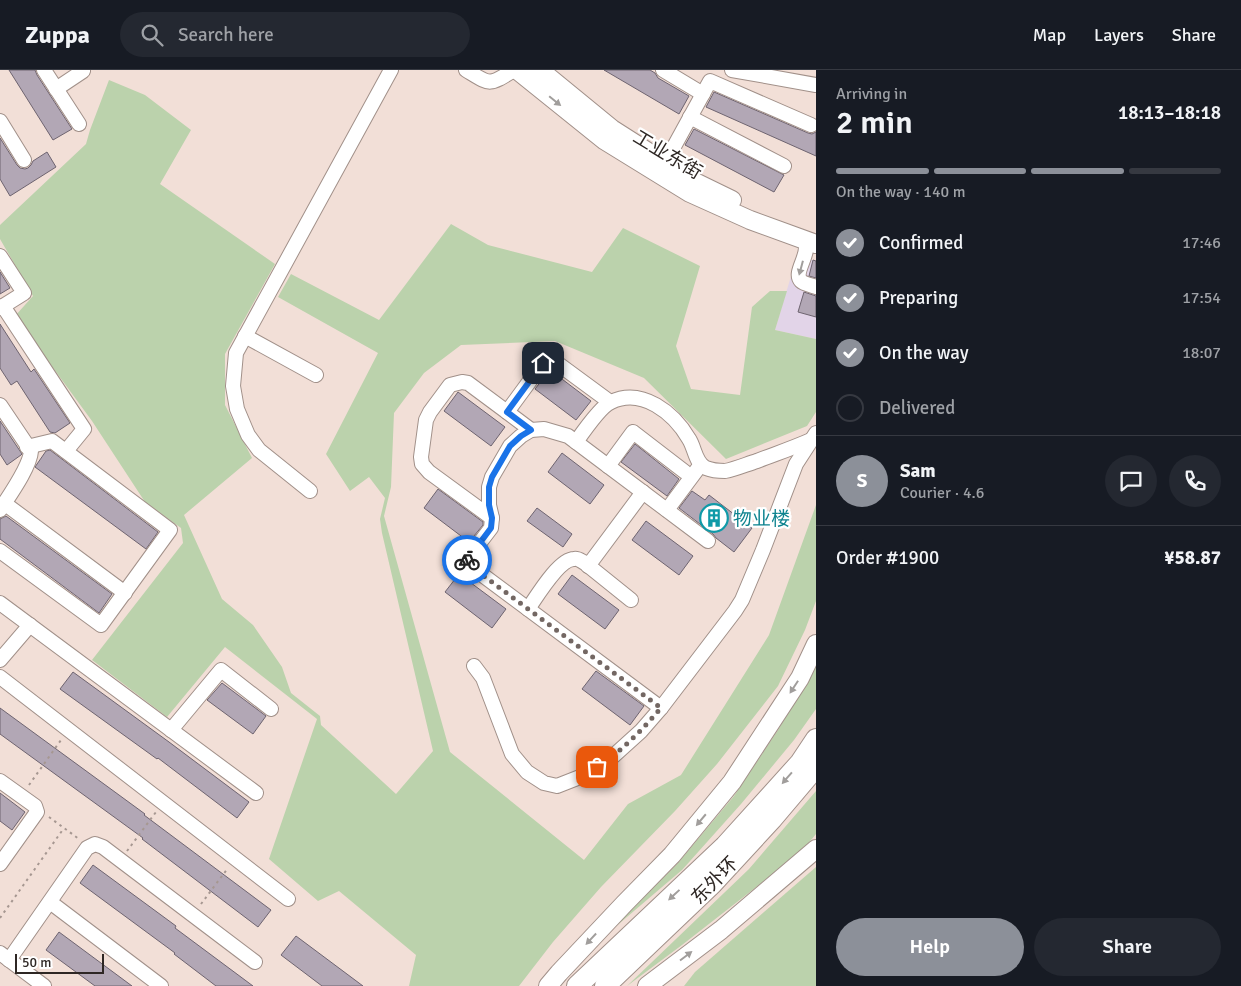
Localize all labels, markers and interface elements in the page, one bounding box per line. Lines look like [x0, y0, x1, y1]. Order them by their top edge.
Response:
search box [120, 12, 470, 57]
text: Zuppa [25, 20, 90, 50]
icon: search [138, 21, 166, 49]
text: Search here [178, 23, 274, 47]
text: Map [1033, 24, 1066, 46]
text: Layers [1094, 24, 1144, 46]
text: Share [1172, 24, 1216, 46]
text: Arriving in [836, 84, 907, 104]
one-way arrow [548, 95, 561, 106]
text: 18:13–18:18 [1118, 101, 1221, 125]
text: 2 min [836, 103, 913, 142]
street label: 工业东街 [629, 125, 706, 185]
text: On the way · 140 m [836, 182, 966, 202]
icon: check [836, 229, 864, 257]
text: Confirmed [879, 231, 963, 255]
text: 17:46 [1182, 233, 1221, 253]
one-way arrow [797, 260, 805, 276]
icon: check [836, 284, 864, 312]
text: Preparing [879, 286, 958, 310]
text: 17:54 [1182, 288, 1221, 308]
icon: check [836, 339, 864, 367]
text: On the way [879, 341, 969, 365]
pin [522, 342, 564, 384]
text: 18:07 [1182, 343, 1221, 363]
icon: home [529, 349, 557, 377]
text: Delivered [879, 396, 955, 420]
button: chat [1105, 455, 1157, 507]
button: phone [1169, 455, 1221, 507]
text: Sam [900, 459, 936, 483]
text: S [857, 469, 867, 493]
text: Courier · 4.6 [900, 483, 984, 503]
building icon: 物业楼 [699, 503, 729, 533]
place label: 物业楼 [733, 507, 790, 531]
courier [442, 535, 492, 585]
icon: bike [453, 546, 481, 574]
text: Order #1900 [836, 546, 939, 570]
text: ¥58.87 [1164, 546, 1221, 570]
one-way arrow [790, 681, 799, 694]
pin [576, 746, 618, 788]
icon: bag [583, 753, 611, 781]
one-way arrow [781, 771, 792, 784]
one-way arrow [696, 814, 707, 826]
street label: 东外环 [686, 852, 743, 910]
one-way arrow [668, 889, 680, 901]
button: Help [836, 918, 1024, 976]
button: Share [1034, 918, 1221, 976]
one-way arrow [585, 933, 597, 945]
scale bar [15, 951, 104, 974]
one-way arrow [679, 951, 692, 962]
text: 50 m [22, 954, 51, 971]

